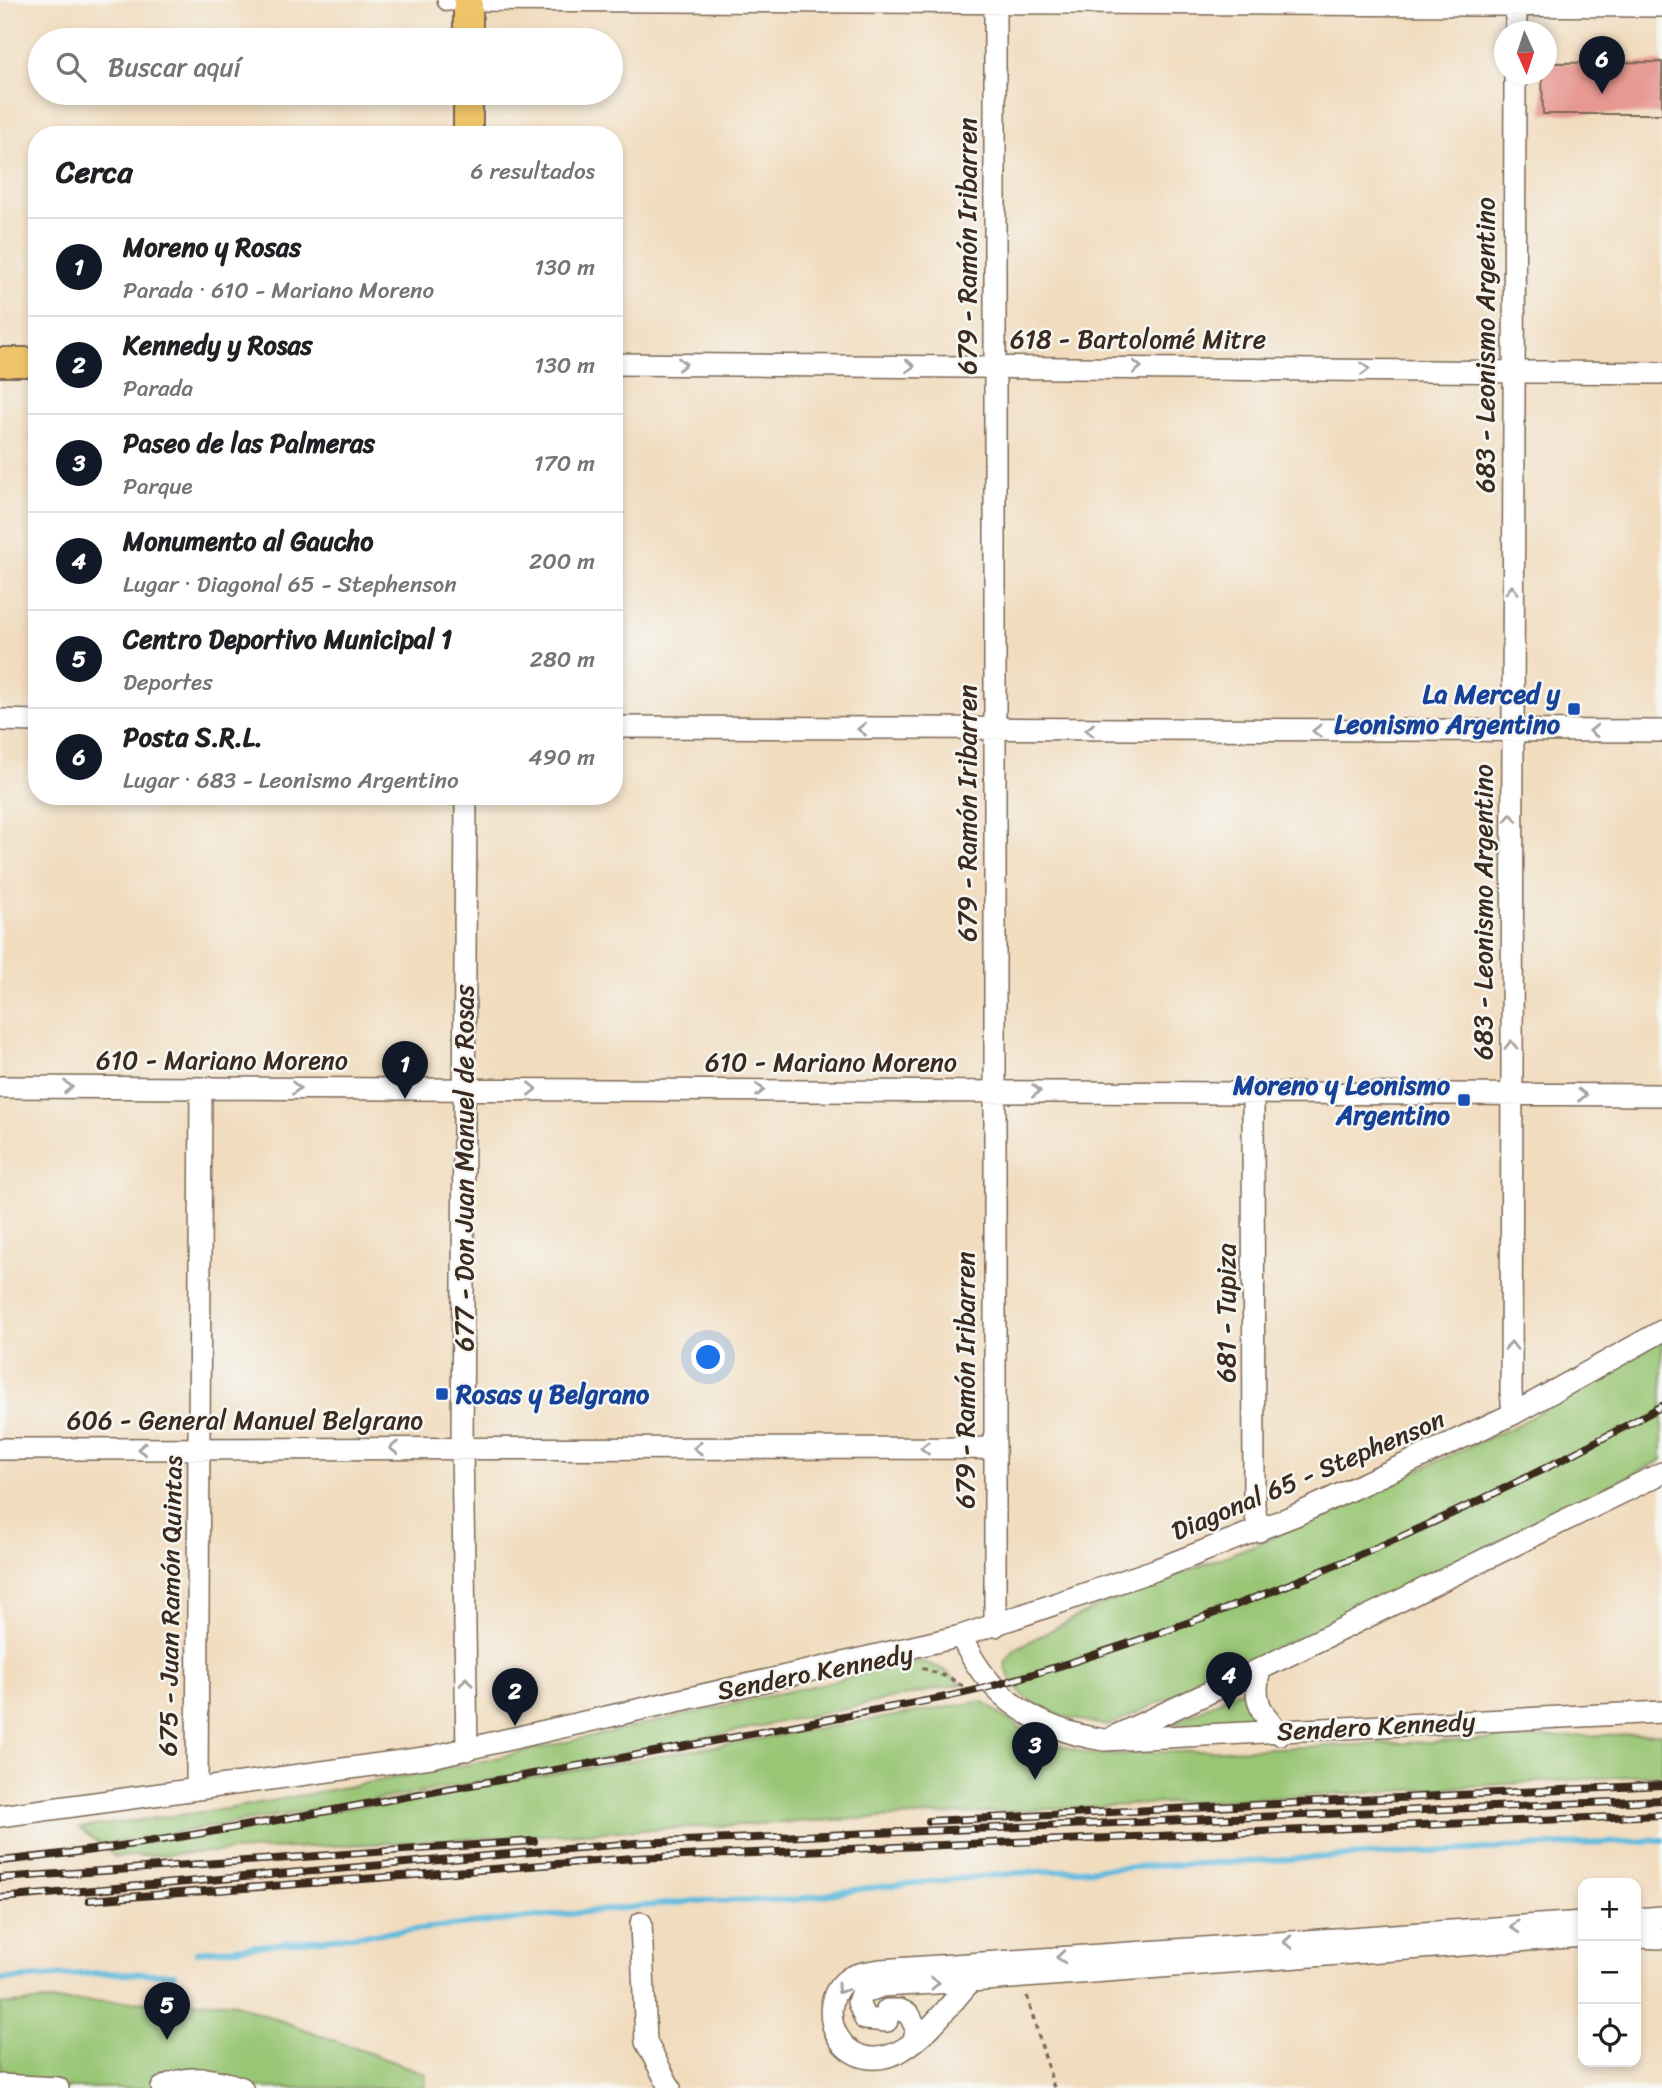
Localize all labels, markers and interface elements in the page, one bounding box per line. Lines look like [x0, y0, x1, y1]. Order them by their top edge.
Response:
north arrow [1494, 21, 1557, 84]
search box [28, 28, 623, 105]
pin: 6 [1579, 36, 1625, 94]
text: Buscar aquí [108, 44, 241, 90]
icon: search [52, 48, 90, 86]
street label: 679 - Ramón Iribarren [944, 117, 990, 375]
text: Cerca [56, 145, 132, 199]
text: 6 resultados [470, 151, 595, 192]
street label: 683 - Leonismo Argentino [1462, 197, 1508, 493]
text: Moreno y Rosas [123, 224, 301, 270]
text: 1 [74, 247, 84, 288]
text: 130 m [534, 247, 595, 288]
text: Parada · 610 - Mariano Moreno [123, 270, 434, 311]
street label: 618 - Bartolomé Mitre [1010, 316, 1266, 362]
text: Kennedy y Rosas [123, 322, 312, 368]
text: 2 [72, 345, 86, 386]
text: 130 m [534, 345, 595, 386]
one-way arrow [678, 356, 688, 372]
one-way arrow [905, 358, 916, 374]
one-way arrow [1132, 360, 1143, 375]
one-way arrow [1360, 361, 1371, 377]
text: Parada [123, 368, 193, 409]
text: Paseo de las Palmeras [123, 420, 375, 466]
text: 3 [73, 443, 85, 484]
text: 170 m [534, 443, 595, 484]
text: Parque [123, 466, 193, 507]
text: Monumento al Gaucho [123, 518, 374, 564]
text: 4 [72, 541, 86, 582]
text: 200 m [529, 541, 595, 582]
text: Lugar · Diagonal 65 - Stephenson [123, 564, 457, 605]
one-way arrow [1504, 585, 1520, 595]
text: Centro Deportivo Municipal 1 [123, 616, 452, 662]
text: 5 [72, 639, 86, 680]
text: 280 m [530, 639, 595, 680]
text: Deportes [123, 662, 213, 703]
place label: La Merced y Leonismo Argentino [1334, 671, 1561, 747]
street label: 679 - Ramón Iribarren [944, 684, 990, 942]
marker: La Merced y Leonismo Argentino [1566, 701, 1582, 717]
text: Posta S.R.L. [123, 714, 263, 760]
one-way arrow [857, 721, 867, 737]
one-way arrow [1084, 722, 1095, 738]
one-way arrow [1312, 723, 1322, 739]
one-way arrow [1588, 723, 1599, 739]
text: 6 [72, 737, 86, 778]
text: 490 m [528, 737, 595, 778]
text: Lugar · 683 - Leonismo Argentino [123, 760, 459, 801]
street label: 683 - Leonismo Argentino [1460, 764, 1506, 1060]
one-way arrow [1503, 812, 1519, 823]
street label: 677 - Don Juan Manuel de Rosas [441, 984, 487, 1351]
street label: 610 - Mariano Moreno [96, 1037, 348, 1083]
street label: 610 - Mariano Moreno [705, 1039, 957, 1085]
one-way arrow [1503, 1040, 1519, 1050]
pin: 1 [382, 1041, 428, 1099]
place label: Moreno y Leonismo Argentino [1232, 1062, 1451, 1138]
one-way arrow [63, 1079, 74, 1095]
one-way arrow [291, 1080, 301, 1096]
one-way arrow [527, 1081, 538, 1097]
one-way arrow [755, 1082, 765, 1098]
one-way arrow [1031, 1083, 1042, 1099]
one-way arrow [1577, 1087, 1588, 1103]
marker: Moreno y Leonismo Argentino [1456, 1092, 1472, 1108]
street label: 681 - Tupiza [1203, 1243, 1249, 1383]
street label: 679 - Ramón Iribarren [942, 1251, 988, 1509]
your location [691, 1340, 725, 1374]
one-way arrow [1503, 1341, 1519, 1351]
place label: Rosas y Belgrano [455, 1371, 650, 1417]
marker: Rosas y Belgrano [434, 1386, 450, 1402]
street label: Diagonal 65 - Stephenson [1164, 1396, 1452, 1554]
street label: 606 - General Manuel Belgrano [67, 1397, 423, 1443]
one-way arrow [388, 1440, 399, 1456]
one-way arrow [692, 1440, 703, 1456]
one-way arrow [920, 1440, 930, 1456]
one-way arrow [136, 1441, 147, 1457]
street label: 675 - Juan Ramón Quintas [144, 1455, 196, 1757]
street label: Sendero Kennedy [713, 1630, 917, 1714]
pin: 4 [1206, 1652, 1252, 1710]
pin: 2 [492, 1668, 538, 1726]
one-way arrow [458, 1676, 474, 1687]
street label: Sendero Kennedy [1276, 1698, 1477, 1754]
pin: 3 [1012, 1722, 1058, 1780]
map controls [1578, 1878, 1641, 2067]
button: + [1578, 1878, 1641, 1941]
one-way arrow [1509, 1919, 1520, 1934]
one-way arrow [1282, 1934, 1293, 1949]
button: − [1578, 1941, 1641, 2004]
one-way arrow [1055, 1950, 1066, 1965]
one-way arrow [930, 1976, 941, 1991]
one-way arrow [837, 1981, 850, 1994]
pin: 5 [144, 1982, 190, 2040]
button: locate [1578, 2004, 1641, 2067]

